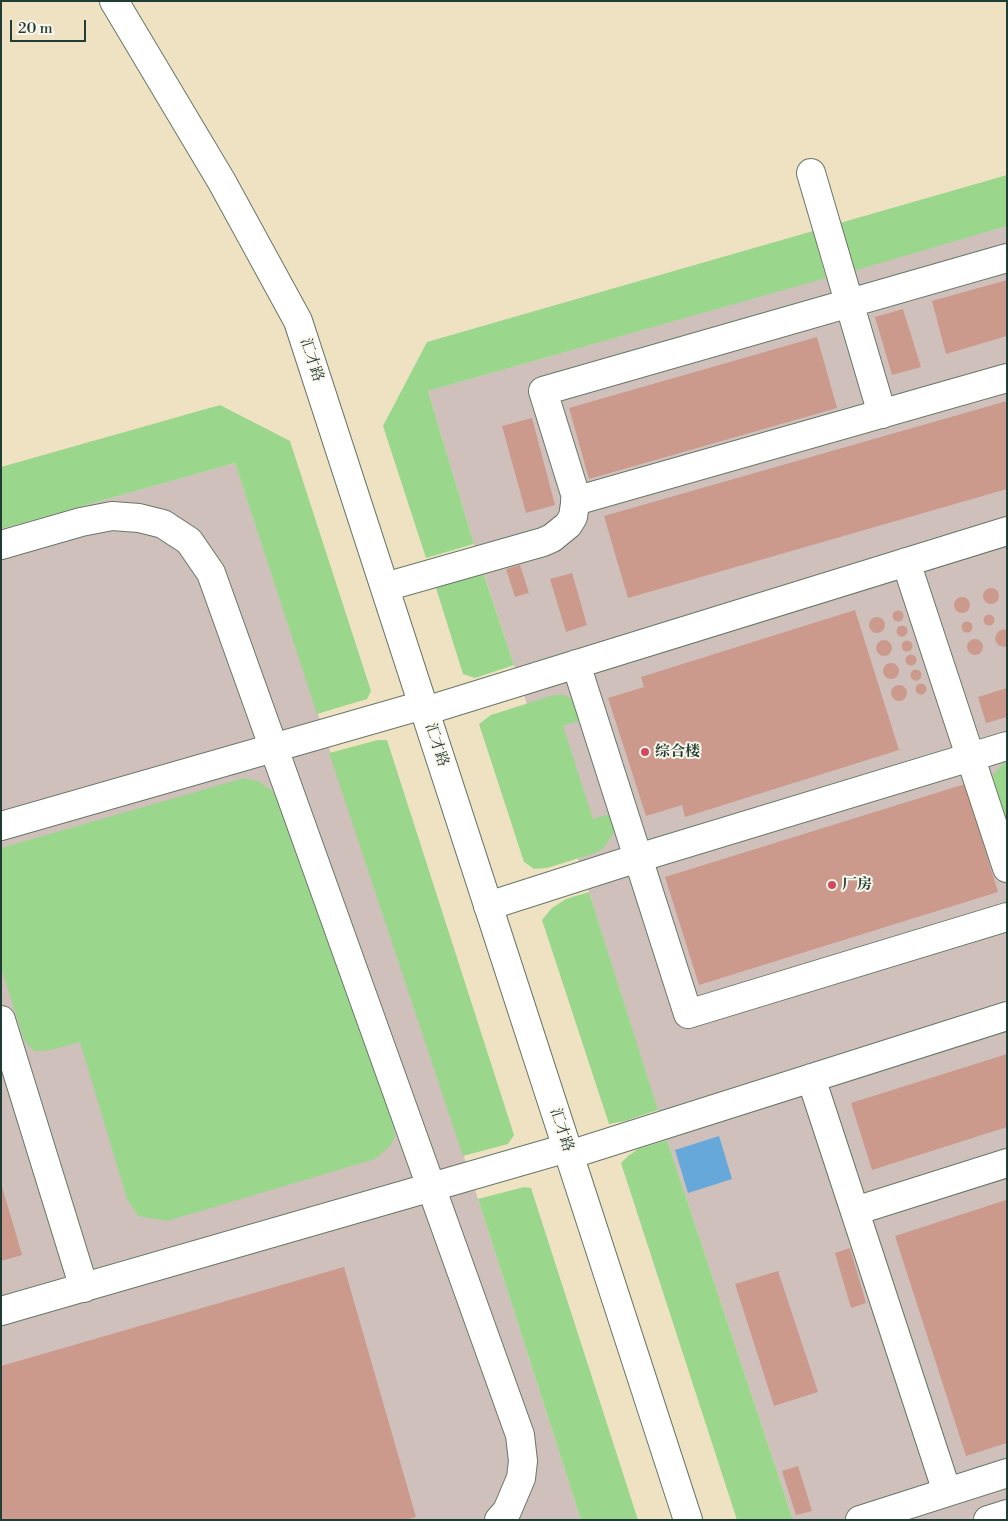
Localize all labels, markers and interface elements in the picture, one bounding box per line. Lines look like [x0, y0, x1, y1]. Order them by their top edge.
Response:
scale bar [12, 10, 89, 42]
text: 20 m [18, 19, 53, 38]
street label: 汇才路 [295, 336, 327, 384]
street label: 汇才路 [420, 721, 452, 769]
place label: 综合楼 [655, 743, 700, 761]
marker: 综合楼 [639, 746, 651, 758]
place label: 厂房 [842, 876, 872, 894]
marker: 厂房 [826, 879, 838, 891]
street label: 汇才路 [545, 1106, 577, 1154]

